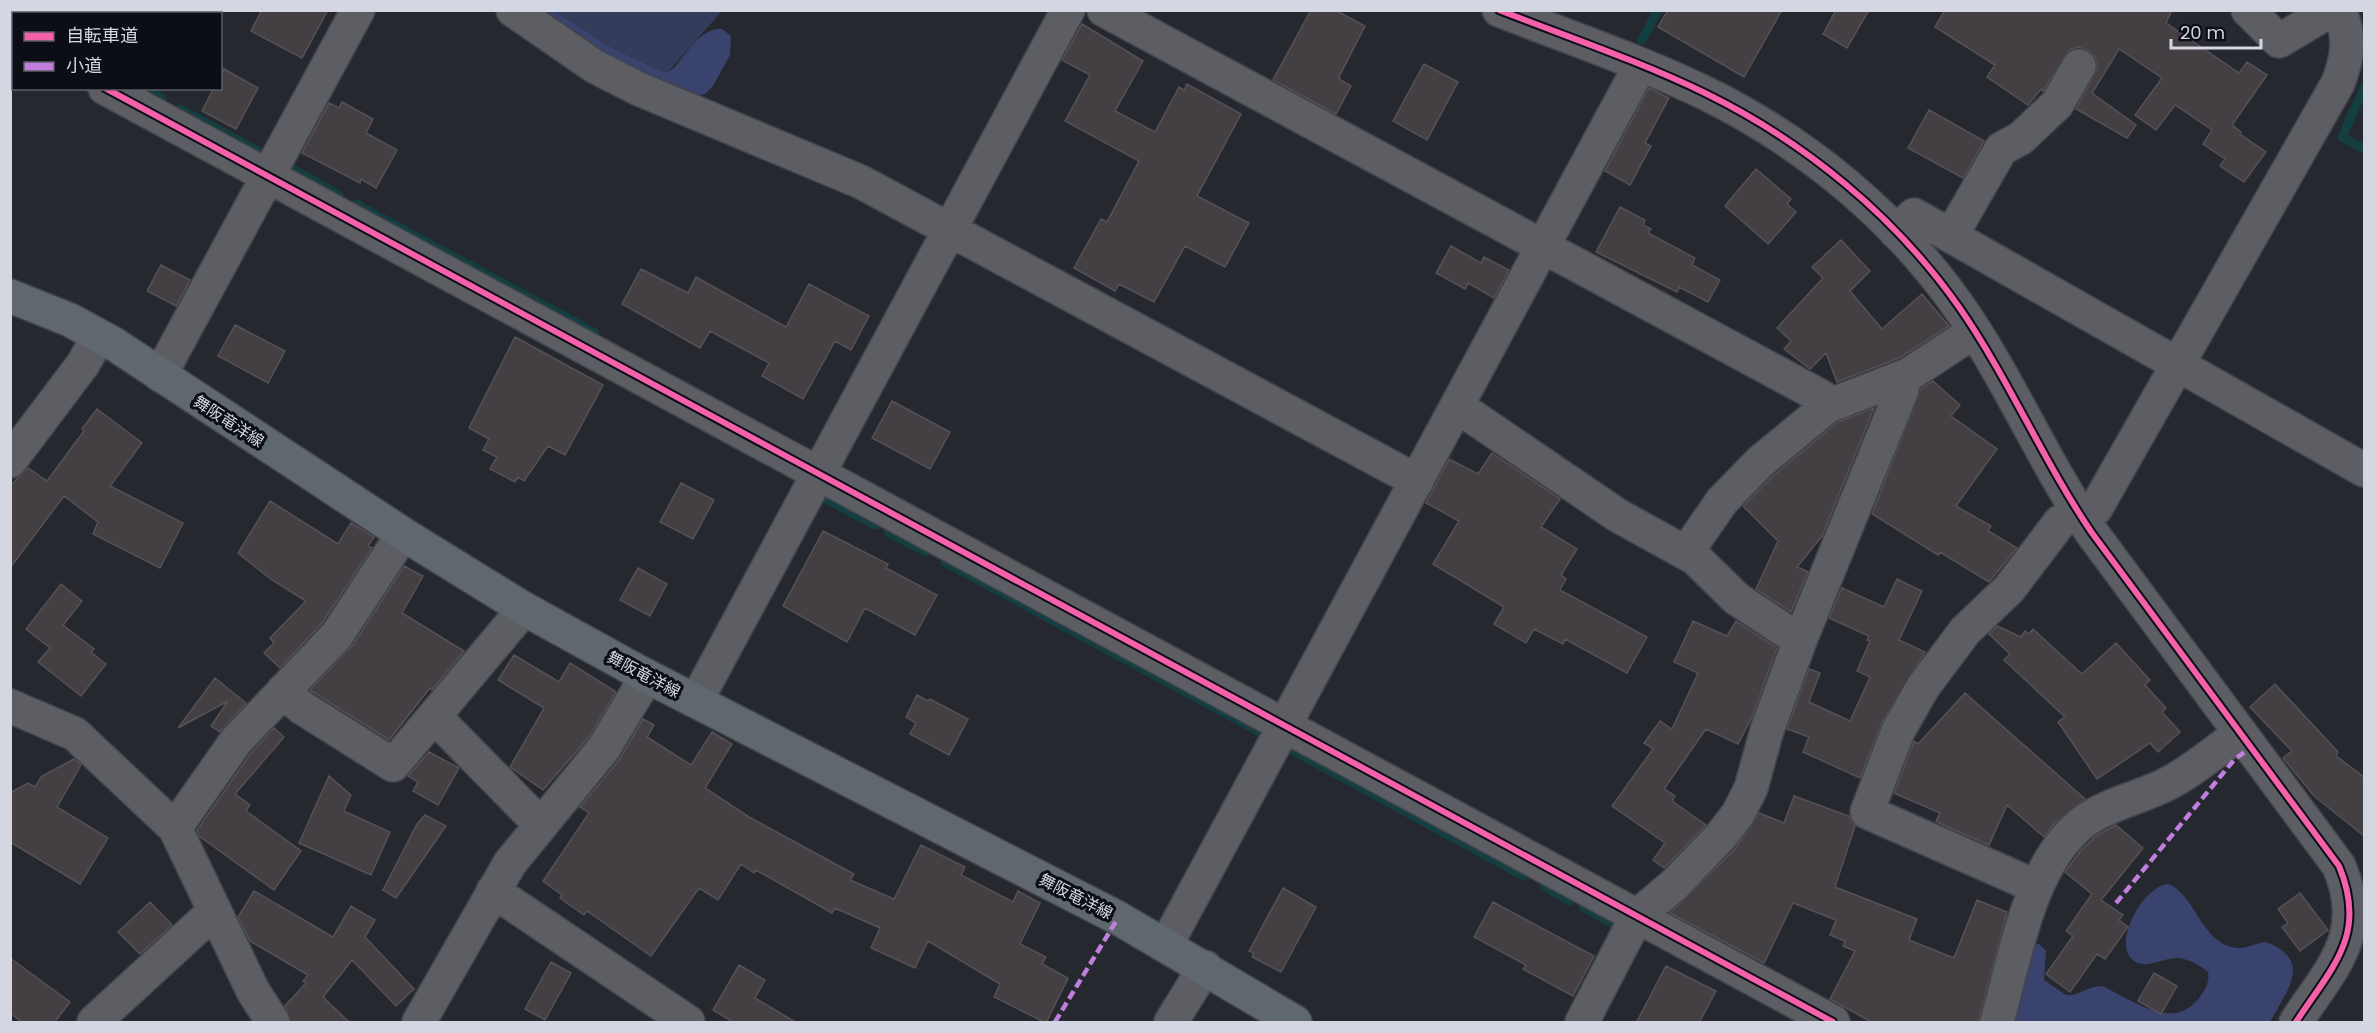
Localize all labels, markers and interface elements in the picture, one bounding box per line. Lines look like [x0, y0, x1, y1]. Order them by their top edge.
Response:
legend [12, 12, 222, 90]
scale bar [2171, 12, 2261, 50]
text: 20 m [2180, 20, 2225, 45]
text: 自転車道 [66, 23, 138, 48]
text: 小道 [66, 53, 102, 78]
street label: 舞阪竜洋線 [189, 390, 269, 453]
street label: 舞阪竜洋線 [603, 646, 684, 703]
street label: 舞阪竜洋線 [1035, 868, 1117, 925]

